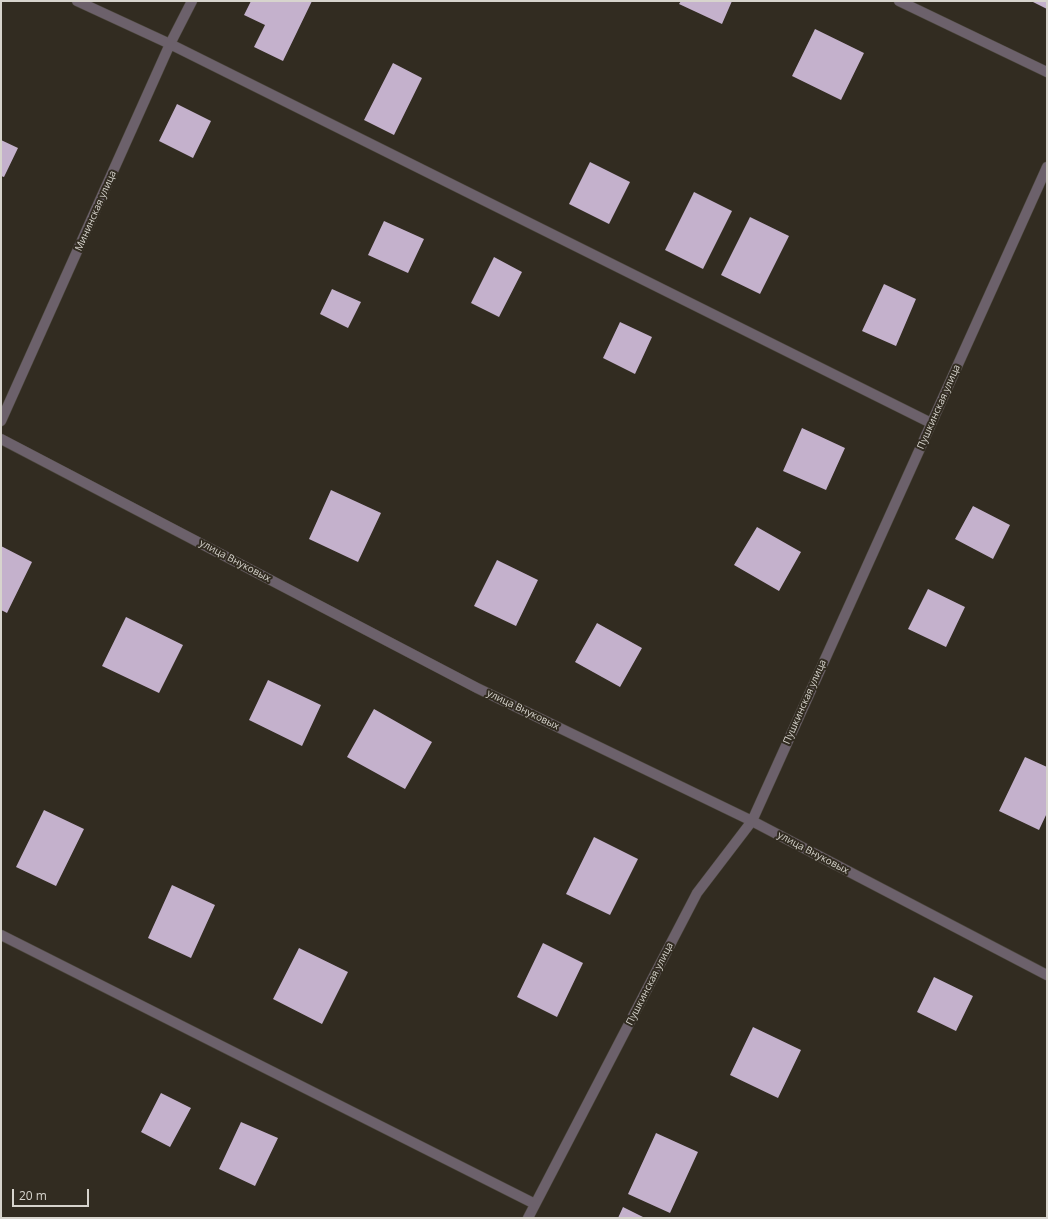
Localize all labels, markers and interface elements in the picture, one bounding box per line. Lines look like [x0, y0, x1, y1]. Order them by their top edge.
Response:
street label: Мининская улица [73, 169, 119, 253]
street label: Пушкинская улица [915, 363, 963, 451]
street label: улица Внуковых [197, 537, 273, 585]
street label: Пушкинская улица [781, 658, 829, 746]
street label: улица Внуковых [485, 687, 561, 733]
street label: улица Внуковых [775, 829, 851, 877]
street label: Пушкинская улица [624, 940, 676, 1028]
scale bar [14, 1181, 91, 1207]
text: 20 m [19, 1187, 47, 1204]

